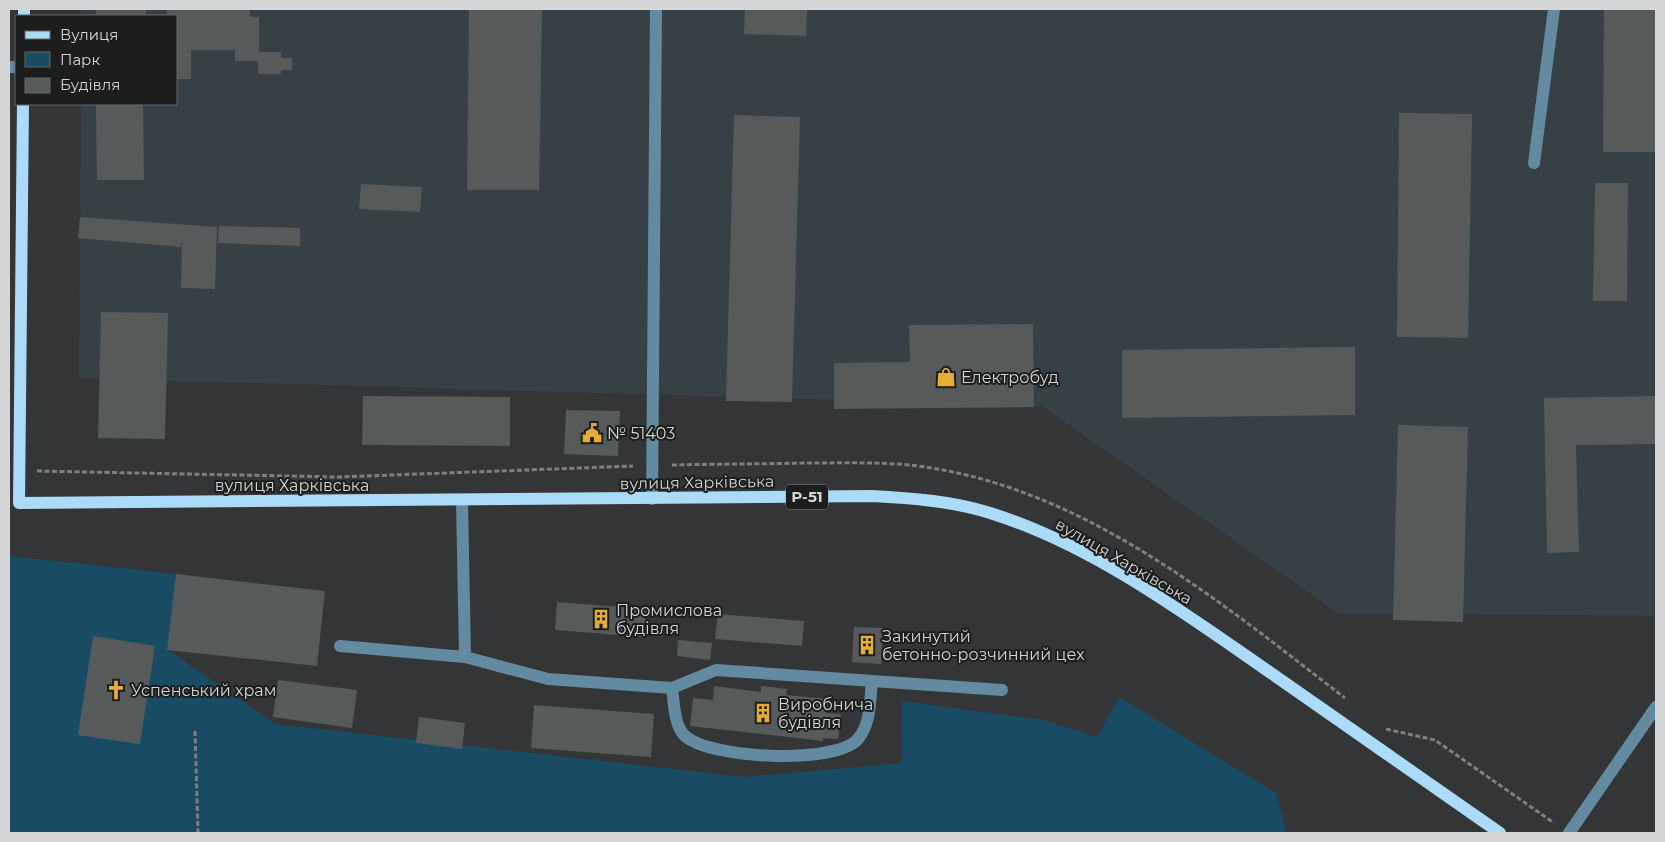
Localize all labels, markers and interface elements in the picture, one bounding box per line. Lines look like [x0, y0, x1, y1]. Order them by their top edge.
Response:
legend [15, 15, 178, 105]
text: Вулиця [60, 25, 118, 44]
text: Парк [60, 50, 100, 69]
text: Будівля [60, 75, 120, 94]
shop icon: Електробуд [935, 366, 957, 388]
place label: Електробуд [961, 368, 1059, 387]
public building icon: № 51403 [581, 422, 603, 444]
place label: № 51403 [607, 424, 675, 443]
street label: вулиця Харківська [620, 472, 774, 493]
street label: вулиця Харківська [215, 476, 369, 495]
road number: Р-51 [786, 484, 828, 510]
street label: вулиця Харківська [1052, 515, 1195, 608]
place label: Промислова будівля [616, 601, 722, 638]
building icon: Промислова будівля [590, 608, 612, 630]
place label: Закинутий бетонно-розчинний цех [882, 627, 1085, 664]
building icon: Закинутий бетонно-розчинний цех [856, 634, 878, 656]
church icon: Успенський храм [105, 679, 127, 701]
place label: Успенський храм [131, 681, 276, 700]
place label: Виробнича будівля [778, 695, 873, 732]
building icon: Виробнича будівля [752, 702, 774, 724]

